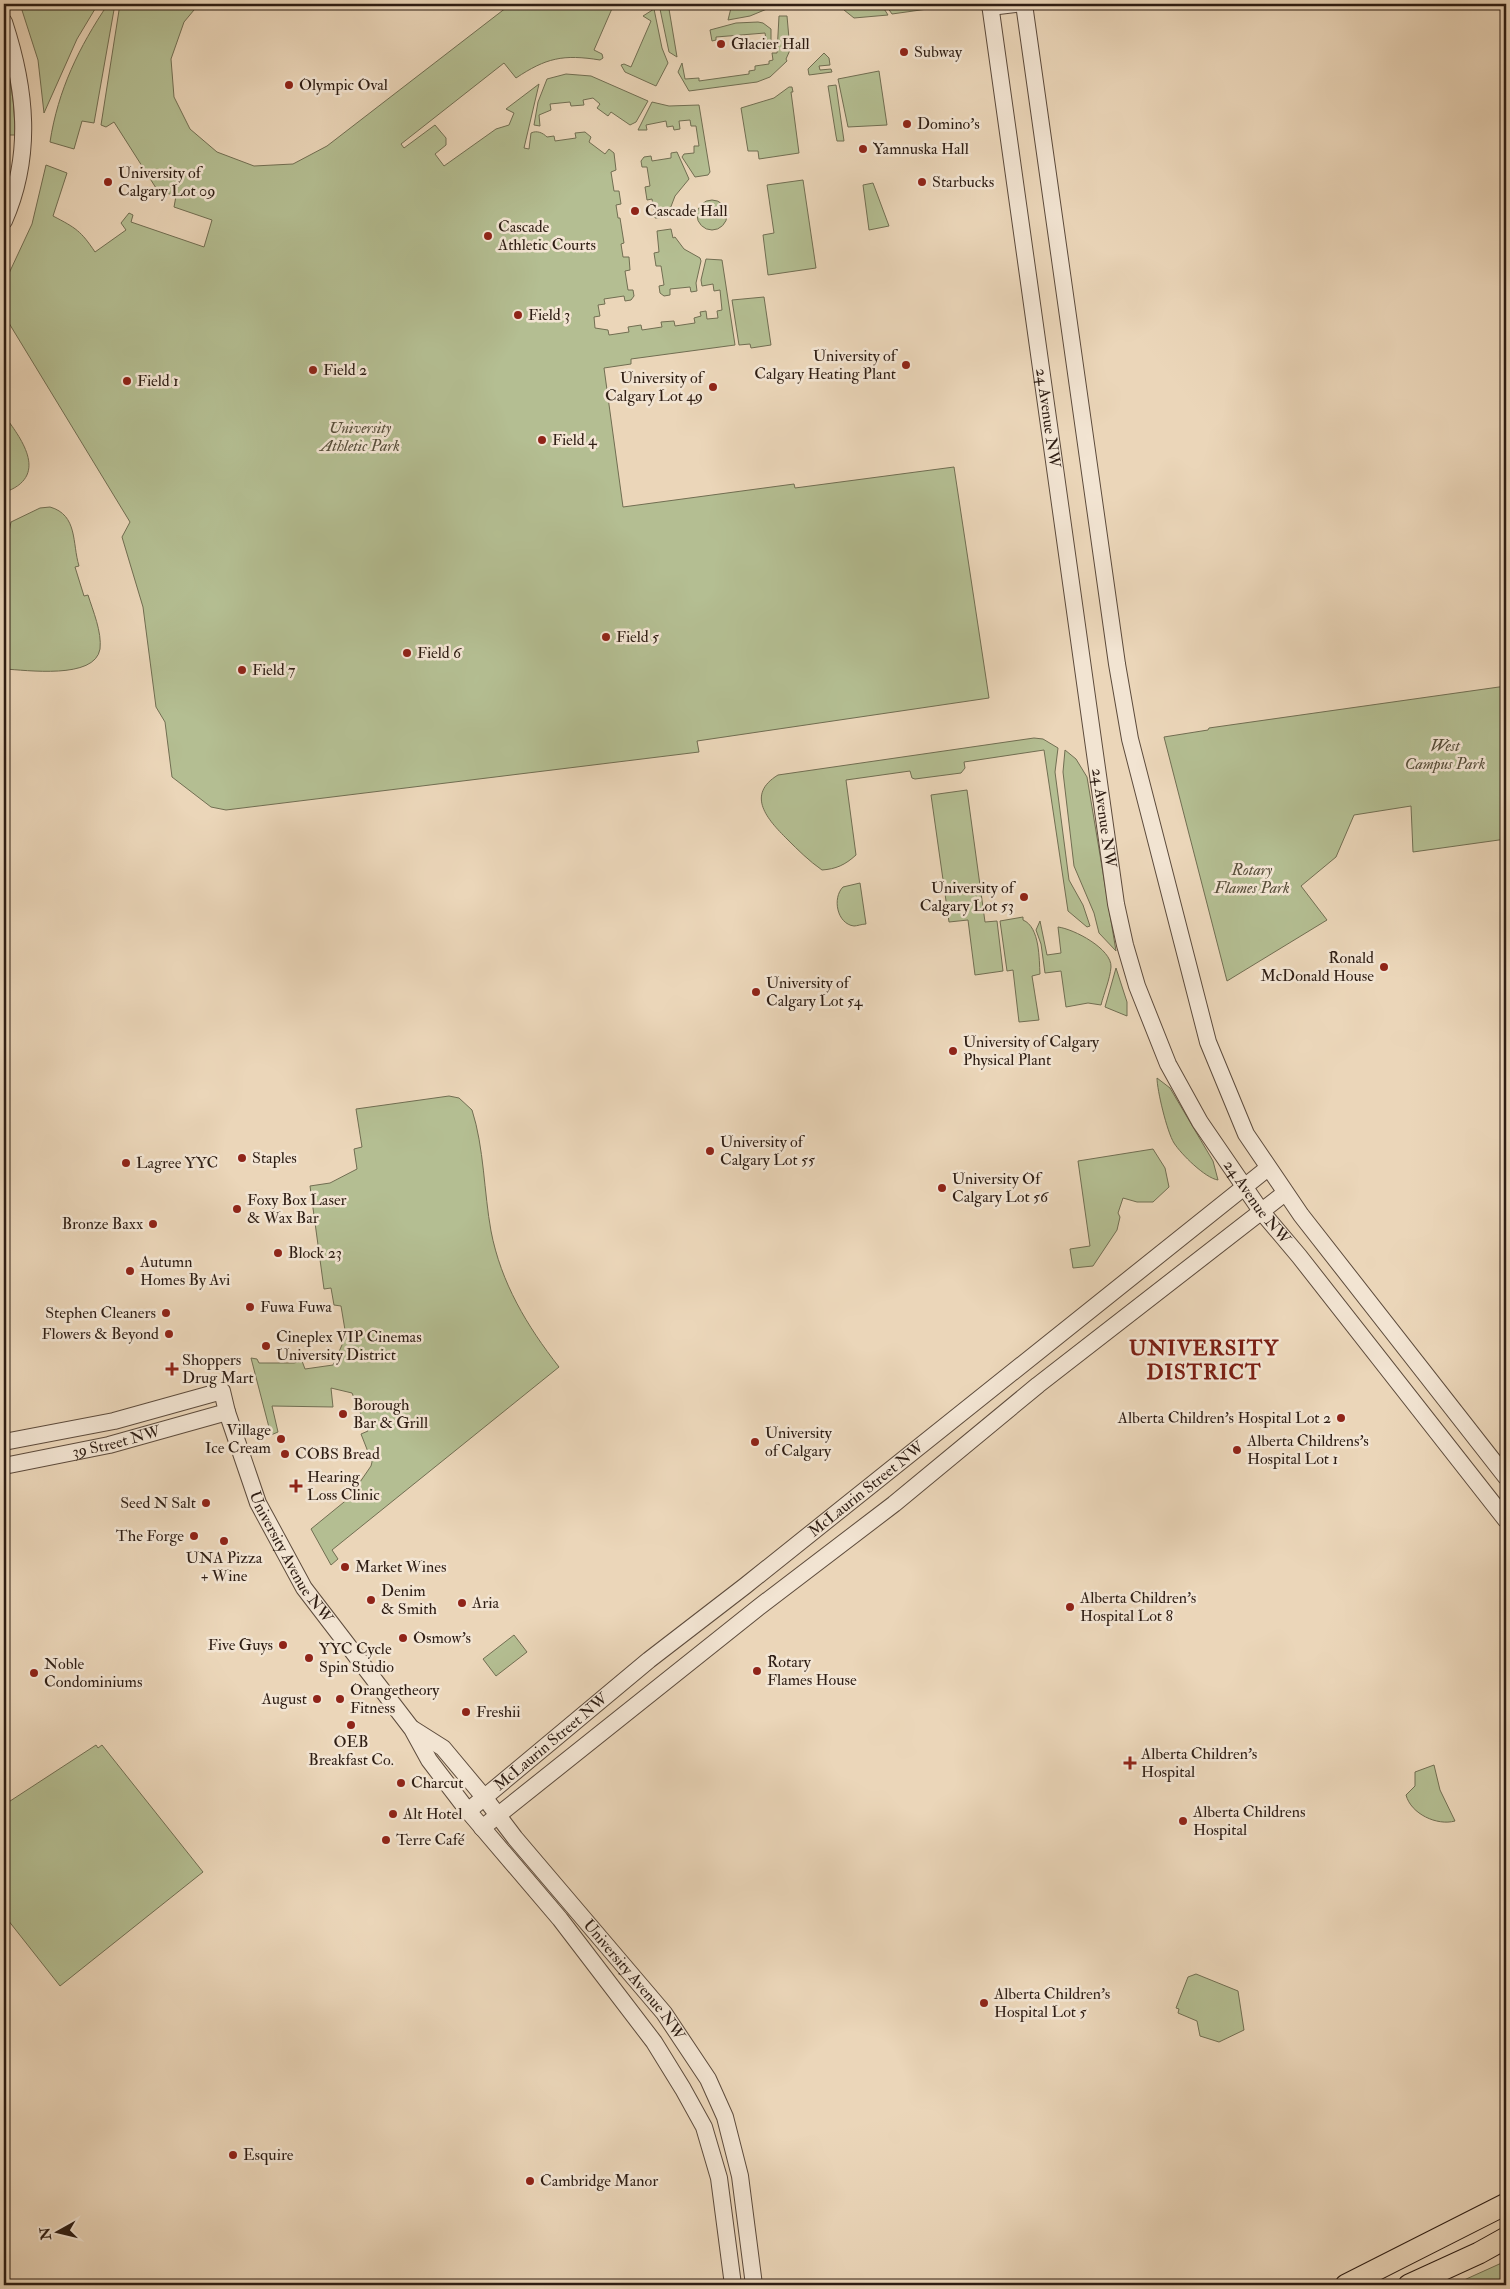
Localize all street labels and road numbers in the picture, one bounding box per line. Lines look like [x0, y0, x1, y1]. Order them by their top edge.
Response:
street label: 24 Avenue NW [1031, 367, 1065, 470]
street label: 24 Avenue NW [1087, 767, 1121, 870]
street label: 24 Avenue NW [1219, 1156, 1295, 1249]
street label: 39 Street NW [71, 1421, 163, 1462]
street label: McLaurin Street NW [804, 1436, 929, 1541]
street label: University Avenue NW [245, 1488, 338, 1628]
street label: McLaurin Street NW [490, 1688, 613, 1795]
street label: University Avenue NW [579, 1915, 690, 2045]

